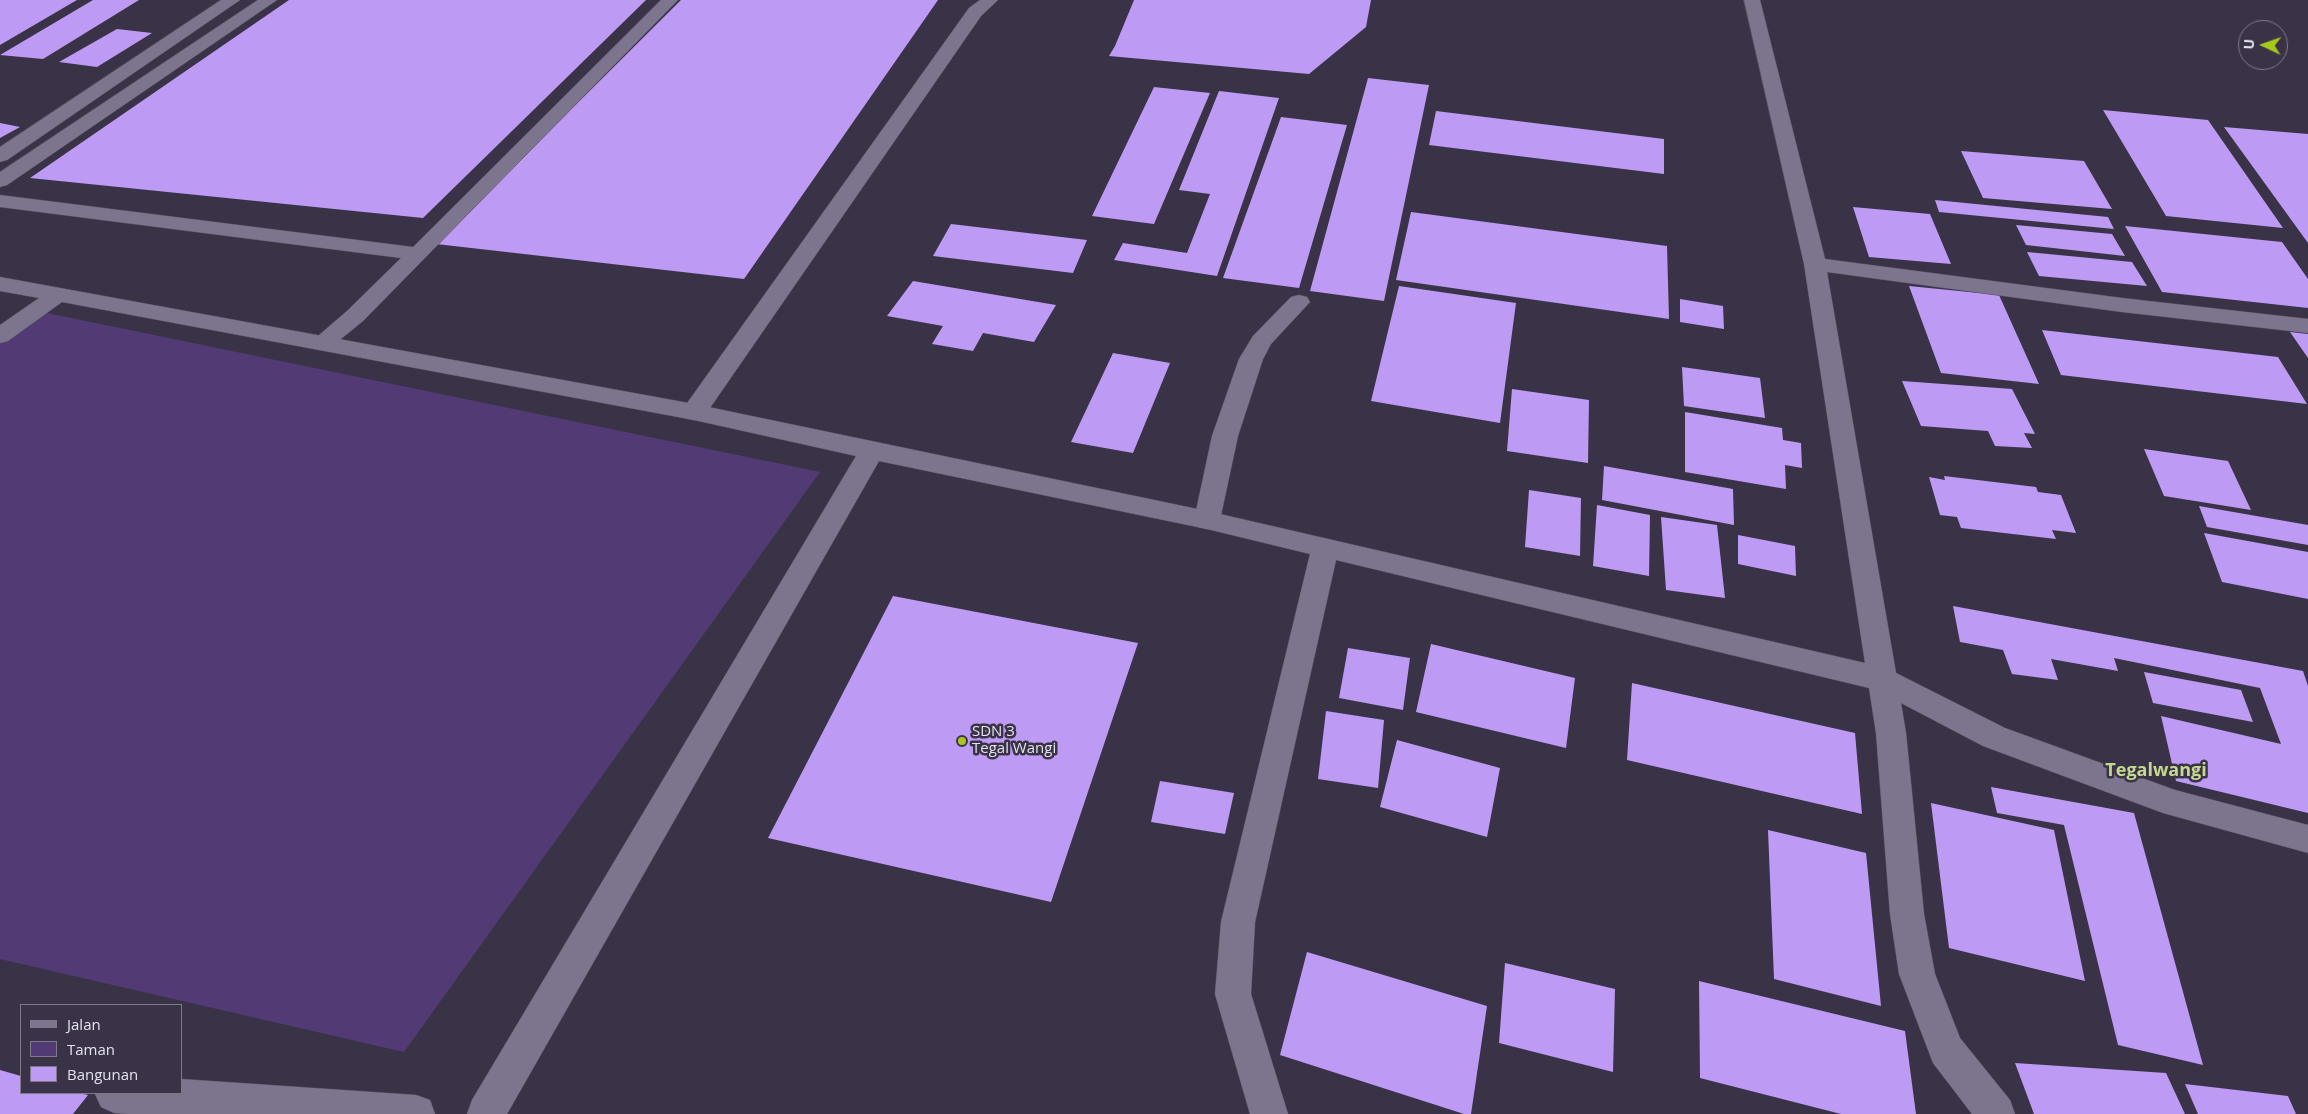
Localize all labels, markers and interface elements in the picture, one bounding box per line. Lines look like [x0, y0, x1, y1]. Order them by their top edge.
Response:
north arrow [2238, 20, 2288, 70]
text: U [2239, 38, 2258, 50]
place label: SDN 3 Tegal Wangi [972, 723, 1056, 758]
marker: SDN 3 Tegal Wangi [956, 735, 968, 747]
district label: Tegalwangi [2105, 760, 2207, 782]
legend [20, 1004, 182, 1094]
text: Jalan [67, 1014, 101, 1034]
text: Taman [67, 1039, 115, 1059]
text: Bangunan [67, 1064, 138, 1084]

